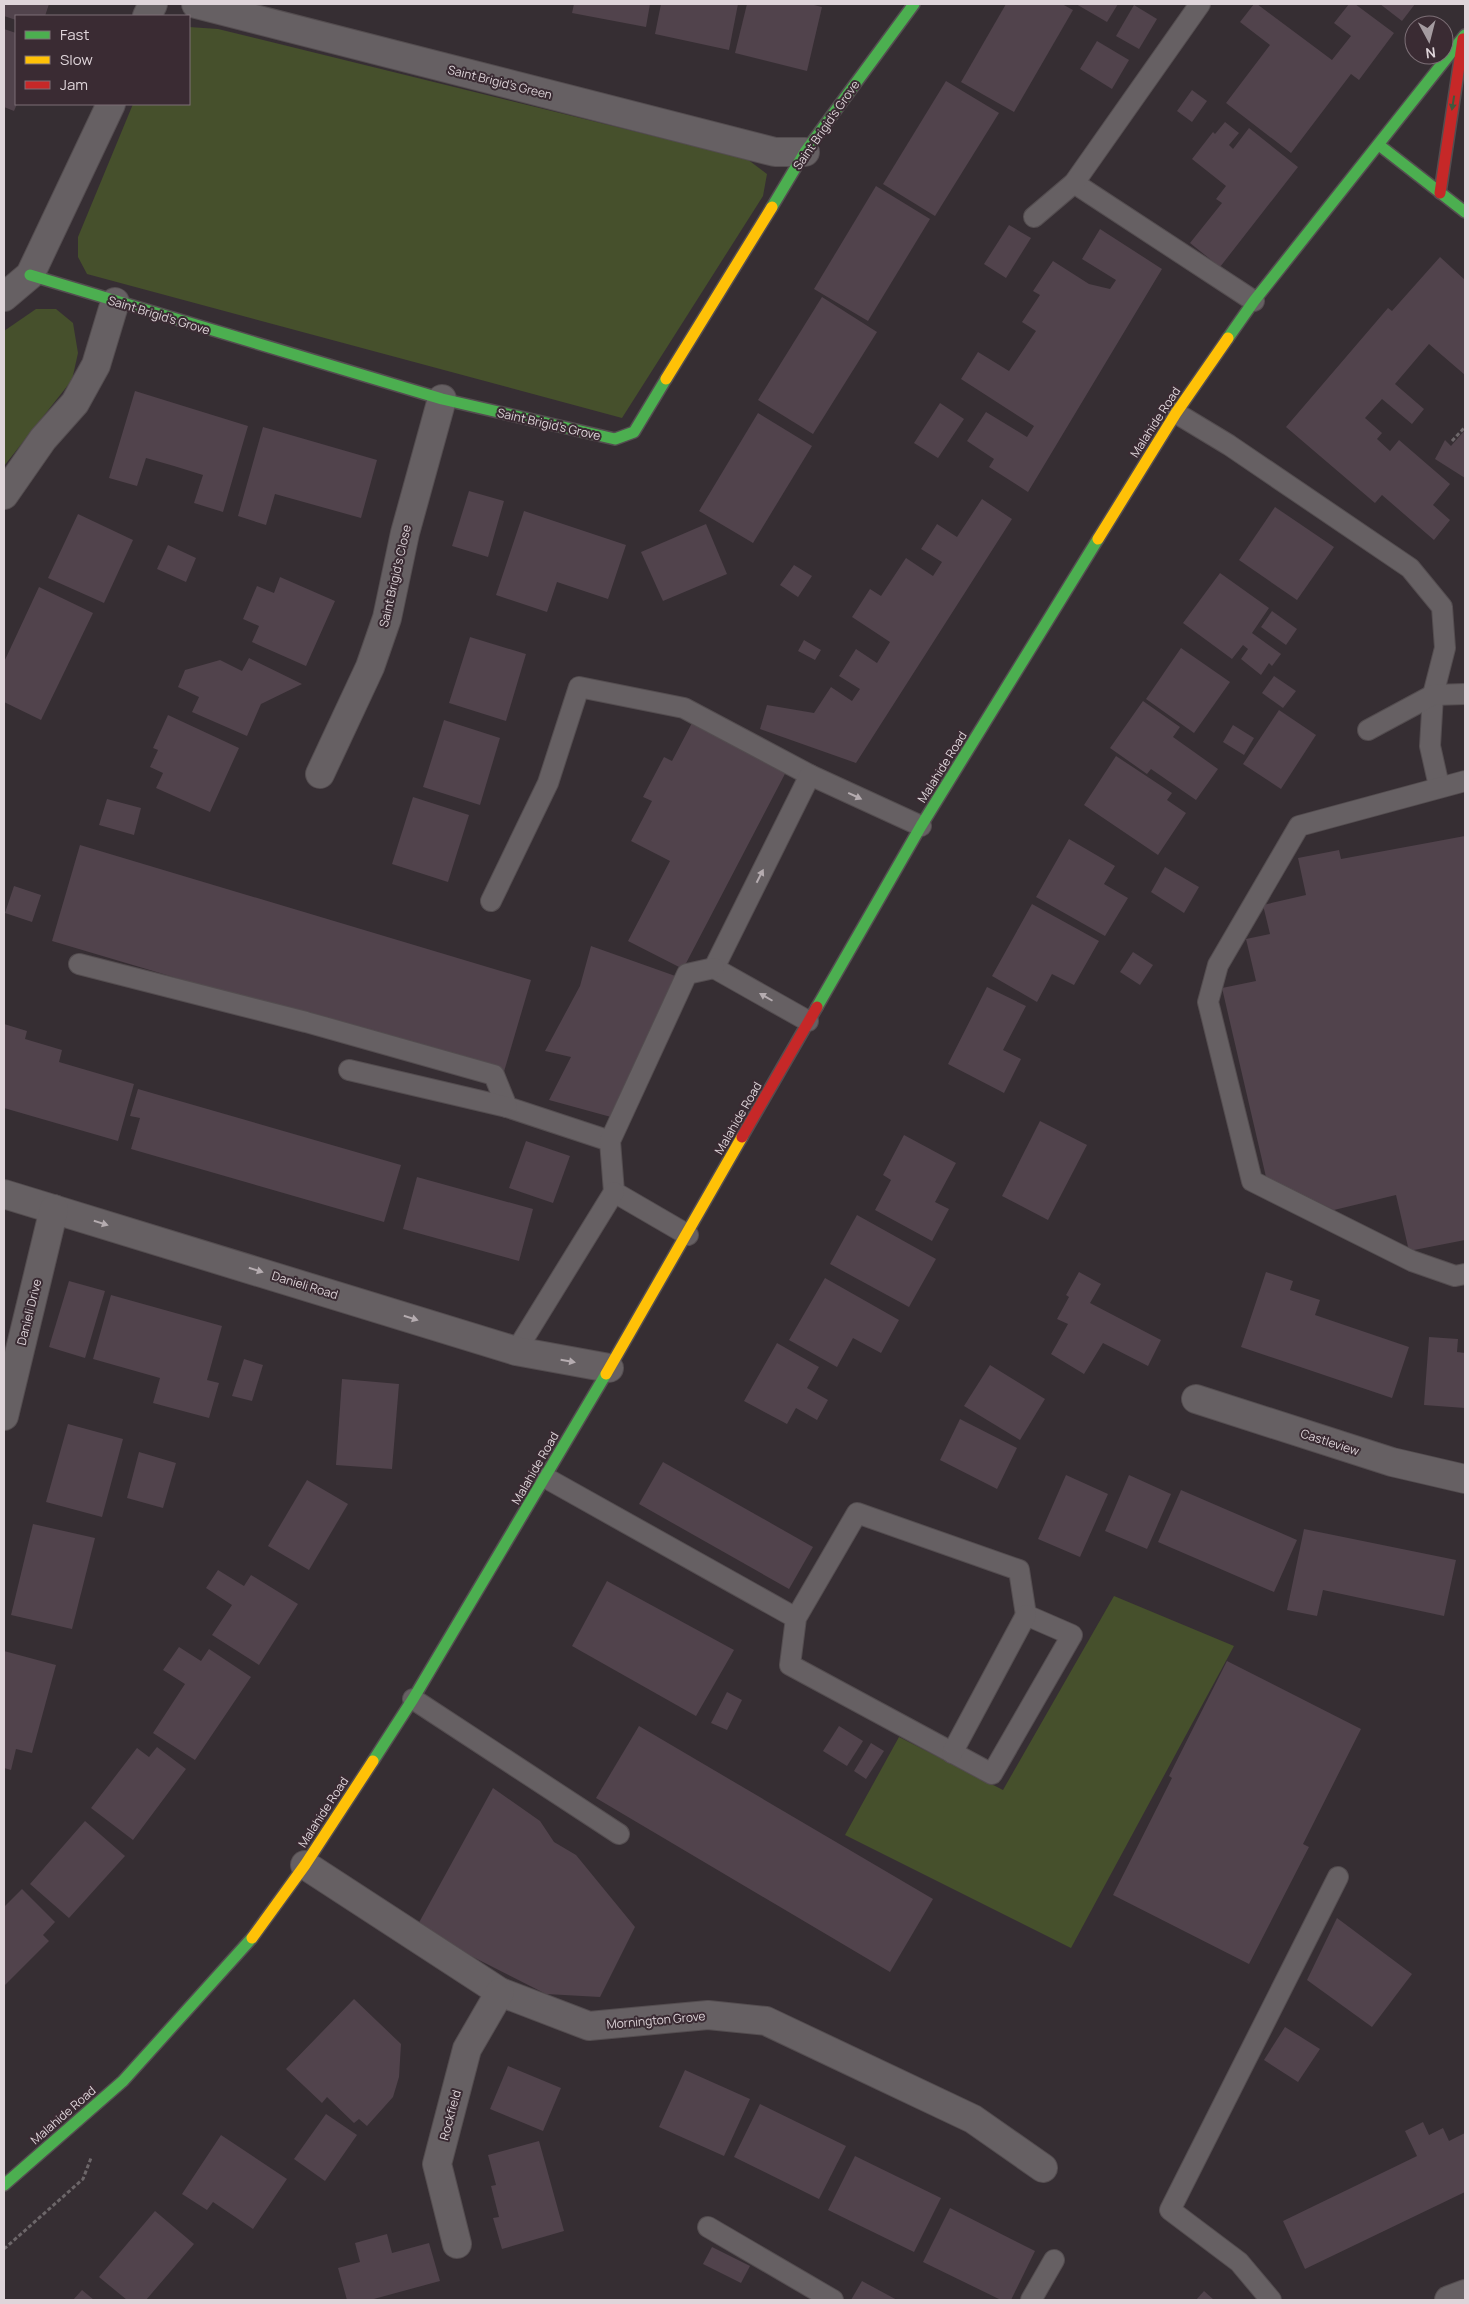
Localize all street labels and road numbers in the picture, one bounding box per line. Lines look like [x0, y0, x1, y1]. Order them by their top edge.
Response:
street label: Saint Brigid's Green [446, 61, 554, 103]
street label: Saint Brigid's Grove [789, 77, 863, 173]
street label: Saint Brigid's Grove [106, 291, 212, 339]
street label: Malahide Road [1126, 383, 1184, 461]
street label: Saint Brigid's Grove [496, 404, 602, 444]
street label: Saint Brigid's Close [375, 523, 415, 629]
street label: Malahide Road [913, 728, 971, 806]
street label: Malahide Road [710, 1079, 766, 1157]
street label: Danieli Road [270, 1267, 340, 1303]
street label: Danieli Drive [13, 1277, 45, 1347]
street label: Castleview [1298, 1425, 1362, 1459]
street label: Malahide Road [507, 1429, 563, 1507]
street label: Malahide Road [294, 1773, 352, 1851]
street label: Mornington Grove [606, 2007, 706, 2033]
street label: Malahide Road [27, 2082, 99, 2148]
street label: Rockfield [435, 2088, 465, 2142]

